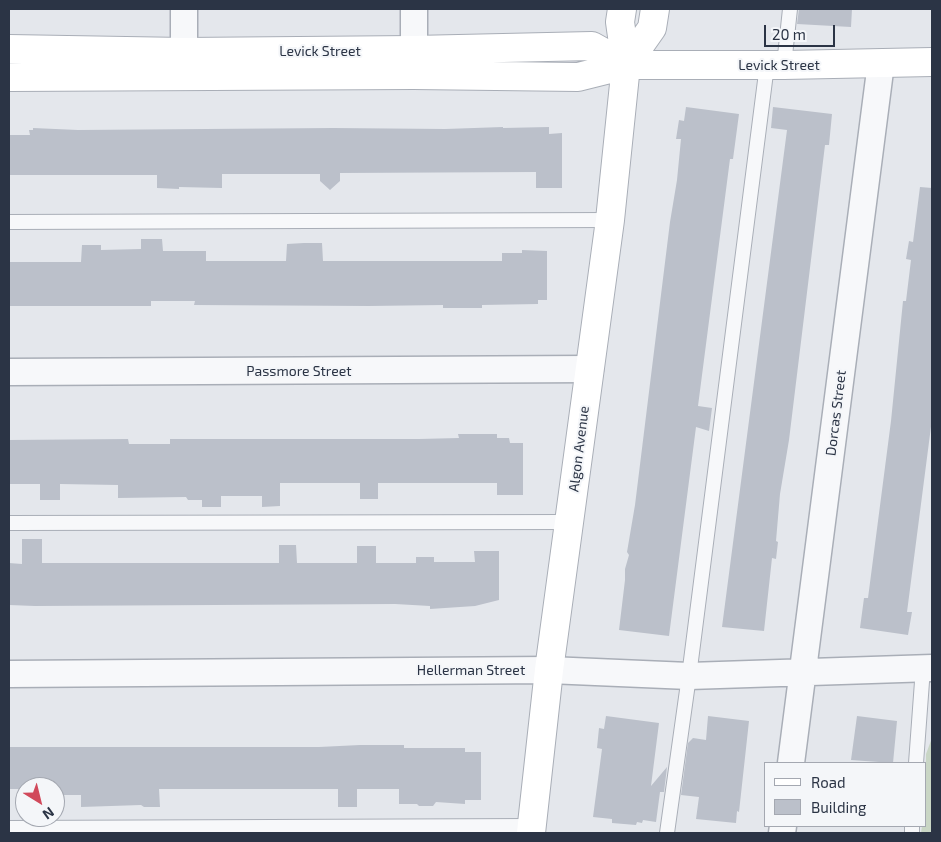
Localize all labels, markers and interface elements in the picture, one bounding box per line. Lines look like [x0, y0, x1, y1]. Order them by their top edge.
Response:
scale bar [766, 15, 837, 47]
text: 20 m [772, 25, 806, 43]
street label: Levick Street [279, 43, 361, 59]
street label: Levick Street [738, 57, 820, 73]
street label: Passmore Street [246, 363, 352, 379]
street label: Dorcas Street [822, 369, 850, 457]
street label: Algon Avenue [565, 405, 593, 493]
street label: Hellerman Street [417, 662, 525, 678]
legend [764, 762, 926, 827]
text: Road [811, 773, 846, 791]
north arrow [15, 777, 65, 827]
text: Building [811, 798, 866, 816]
text: N [39, 804, 58, 824]

